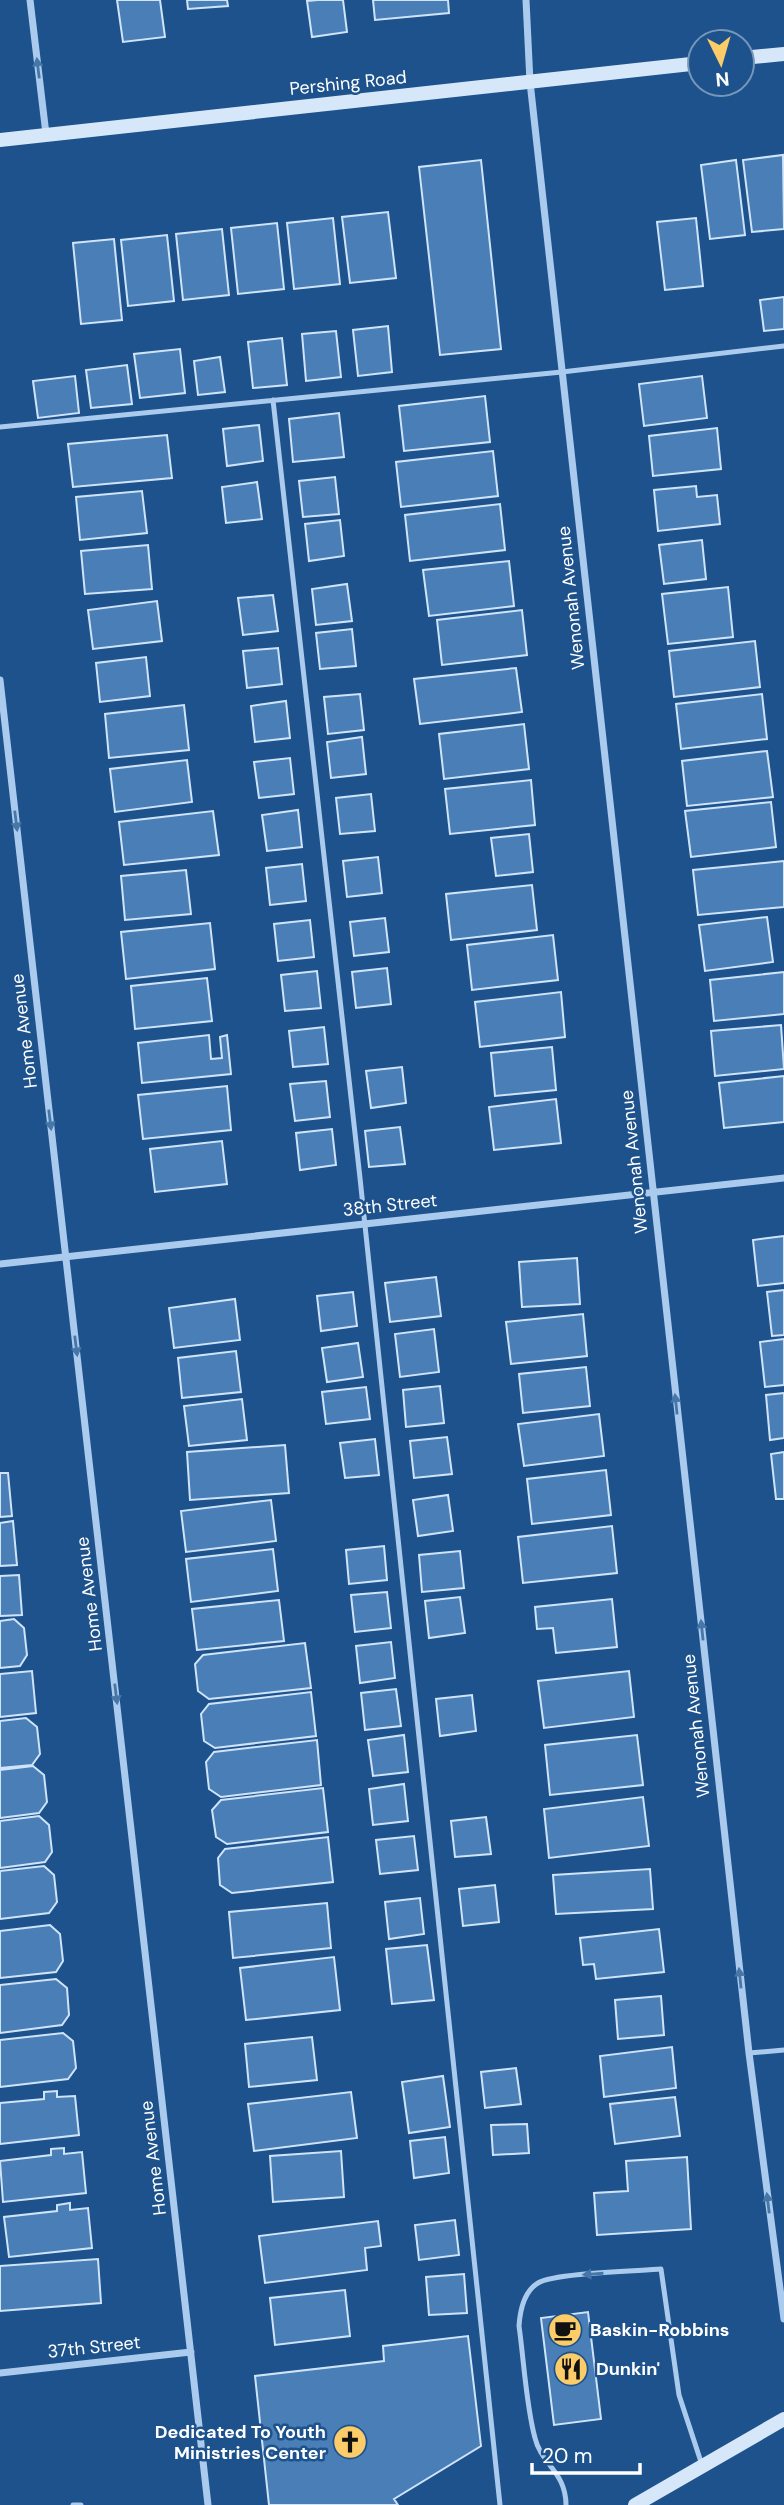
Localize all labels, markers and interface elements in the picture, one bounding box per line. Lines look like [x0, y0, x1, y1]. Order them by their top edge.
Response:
north arrow [686, 28, 756, 98]
one-way arrow [33, 56, 44, 78]
street label: Pershing Road [288, 65, 408, 101]
text: N [714, 66, 730, 92]
street label: Wenonah Avenue [552, 525, 590, 671]
one-way arrow [11, 810, 22, 832]
street label: Home Avenue [5, 972, 43, 1090]
street label: Wenonah Avenue [615, 1089, 653, 1235]
one-way arrow [45, 1109, 56, 1131]
street label: 38th Street [342, 1188, 438, 1222]
one-way arrow [71, 1335, 82, 1357]
one-way arrow [671, 1392, 682, 1414]
street label: Home Avenue [70, 1535, 108, 1653]
one-way arrow [696, 1618, 707, 1640]
street label: Wenonah Avenue [677, 1653, 715, 1799]
one-way arrow [110, 1683, 121, 1705]
one-way arrow [735, 1966, 746, 1988]
street label: Home Avenue [134, 2099, 172, 2217]
one-way arrow [763, 2192, 774, 2214]
one-way arrow [582, 2269, 604, 2280]
cafe icon: Baskin-Robbins [546, 2311, 584, 2349]
place label: Baskin-Robbins [590, 2318, 729, 2342]
street label: 37th Street [46, 2330, 142, 2364]
restaurant icon: Dunkin' [552, 2350, 590, 2388]
place label: Dunkin' [596, 2357, 660, 2381]
place label: Dedicated To Youth Ministries Center [155, 2420, 326, 2465]
church icon: Dedicated To Youth Ministries Center [331, 2423, 369, 2461]
scale bar [532, 2432, 640, 2476]
text: 20 m [542, 2442, 593, 2470]

